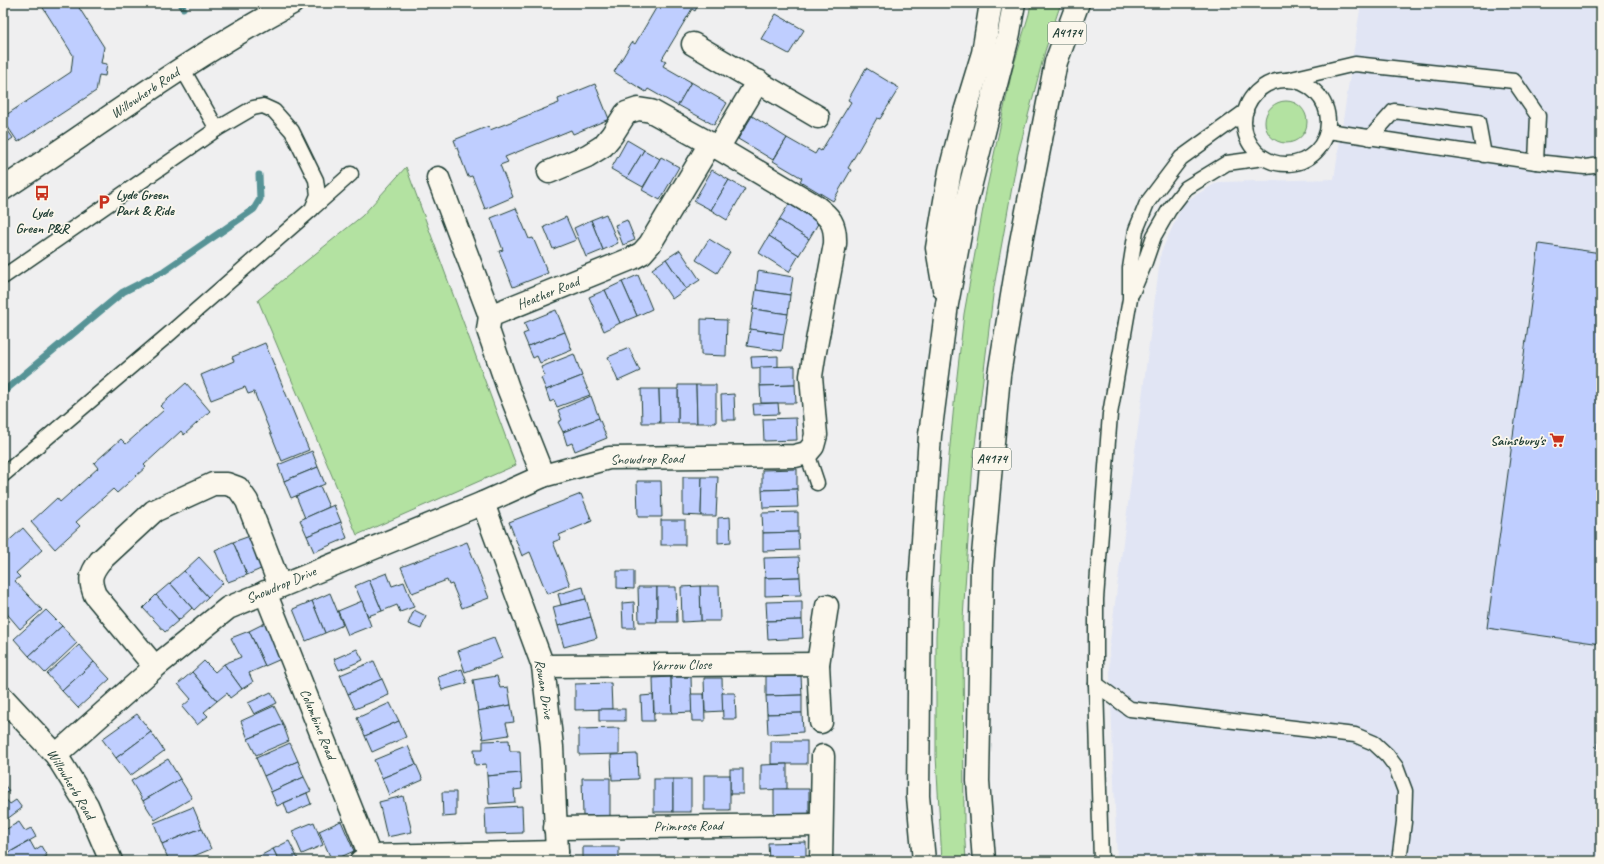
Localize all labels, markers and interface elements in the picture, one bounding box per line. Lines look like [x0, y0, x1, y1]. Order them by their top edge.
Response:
road number: A4174 [1048, 22, 1086, 44]
street label: Willowherb Road [107, 62, 185, 122]
bus stop icon: Lyde Green P&R [33, 184, 51, 202]
place label: Lyde Green Park & Ride [116, 186, 175, 219]
parking icon: Lyde Green Park & Ride [95, 193, 113, 211]
place label: Lyde Green P&R [15, 204, 71, 237]
street label: Heather Road [514, 272, 584, 313]
supermarket icon: Sainsbury's [1548, 431, 1566, 449]
place label: Sainsbury's [1490, 432, 1547, 449]
road number: A4174 [973, 448, 1011, 470]
street label: Snowdrop Road [610, 450, 686, 468]
street label: Snowdrop Drive [244, 562, 320, 607]
street label: Yarrow Close [650, 656, 713, 674]
street label: Rowan Drive [531, 658, 557, 721]
street label: Columbine Road [296, 686, 341, 764]
street label: Willowherb Road [43, 746, 100, 824]
street label: Primrose Road [653, 817, 725, 835]

